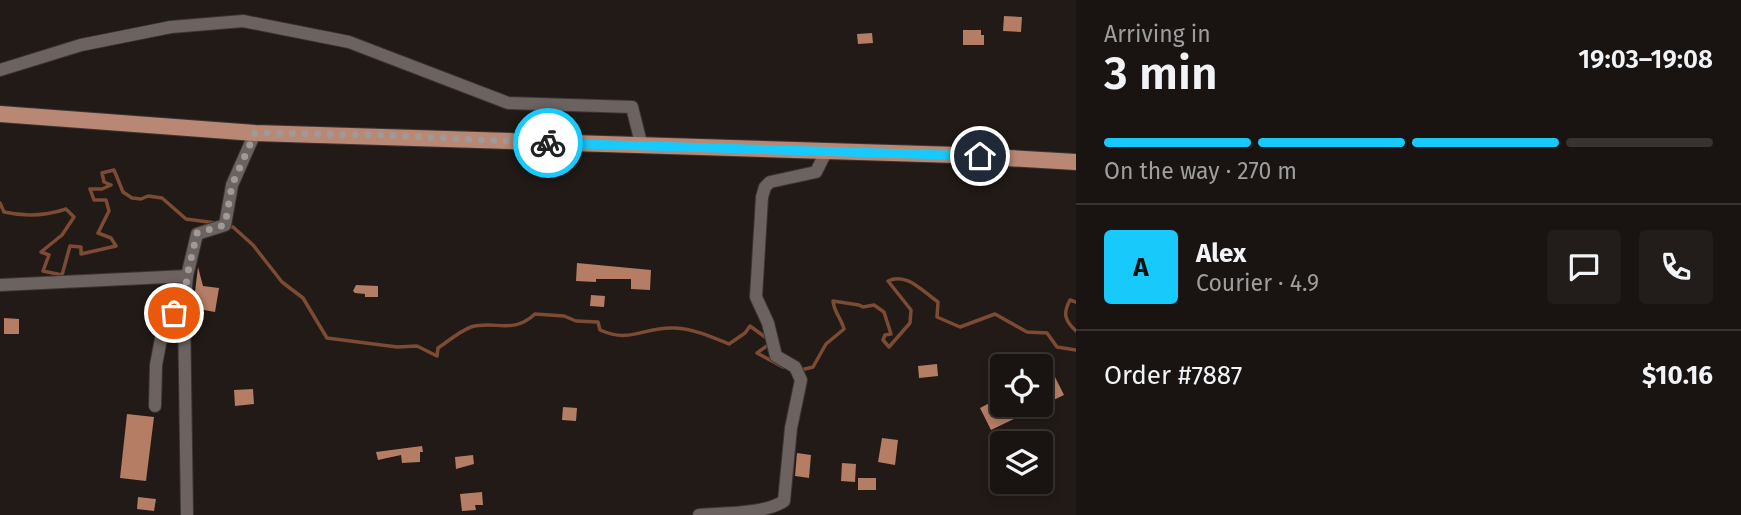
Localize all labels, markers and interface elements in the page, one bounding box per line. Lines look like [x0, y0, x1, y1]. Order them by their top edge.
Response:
text: Arriving in [1104, 20, 1211, 48]
text: 19:03–19:08 [1578, 44, 1713, 75]
text: 3 min [1104, 46, 1218, 101]
courier [513, 108, 583, 178]
icon: bike [529, 124, 567, 162]
pin [950, 126, 1010, 186]
icon: home [961, 137, 999, 175]
text: On the way · 270 m [1104, 157, 1297, 185]
button: chat [1547, 230, 1621, 304]
button: phone [1639, 230, 1713, 304]
text: Alex [1196, 238, 1246, 269]
text: A [1133, 252, 1149, 283]
text: Courier · 4.9 [1196, 269, 1319, 297]
pin [144, 283, 204, 343]
icon: bag [155, 294, 193, 332]
map controls [990, 354, 1053, 494]
button: locate [990, 354, 1053, 417]
text: Order #7887 [1104, 360, 1242, 391]
text: $10.16 [1642, 360, 1713, 391]
button: layers [990, 431, 1053, 494]

